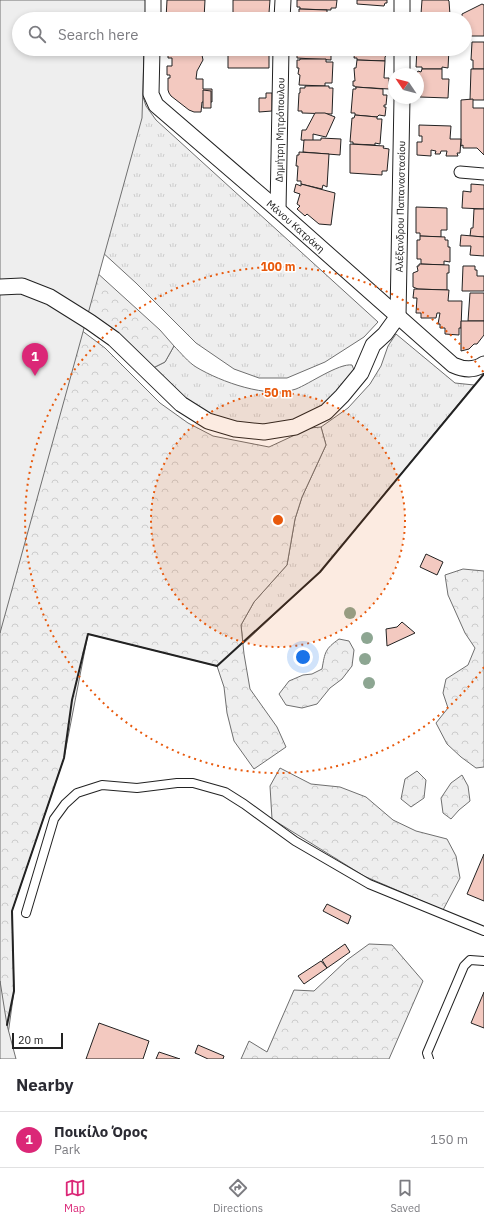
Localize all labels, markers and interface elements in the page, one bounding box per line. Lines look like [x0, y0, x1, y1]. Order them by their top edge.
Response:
search box [12, 12, 472, 56]
icon: search [26, 23, 48, 45]
text: Search here [58, 25, 138, 44]
north arrow [388, 68, 424, 104]
street label: Δημήτρη Μητρόπουλου [272, 77, 287, 183]
street label: Αλέξανδρου Παπαναστασίου [392, 141, 408, 273]
street label: Μάνου Κατράκη [264, 197, 328, 255]
text: 100 m [260, 259, 296, 274]
pin: 1 [22, 343, 48, 376]
text: 50 m [264, 385, 292, 400]
centre of rings [271, 513, 285, 527]
your location [293, 647, 313, 667]
scale bar [12, 1031, 63, 1050]
text: 20 m [18, 1033, 43, 1047]
text: Nearby [16, 1074, 74, 1096]
text: Ποικίλο Όρος [54, 1122, 148, 1141]
text: 1 [25, 1131, 33, 1148]
text: 150 m [430, 1131, 468, 1148]
text: Park [54, 1141, 80, 1158]
tab: Map [64, 1177, 86, 1215]
tab: Directions [213, 1177, 263, 1215]
tab: Saved [390, 1177, 420, 1215]

